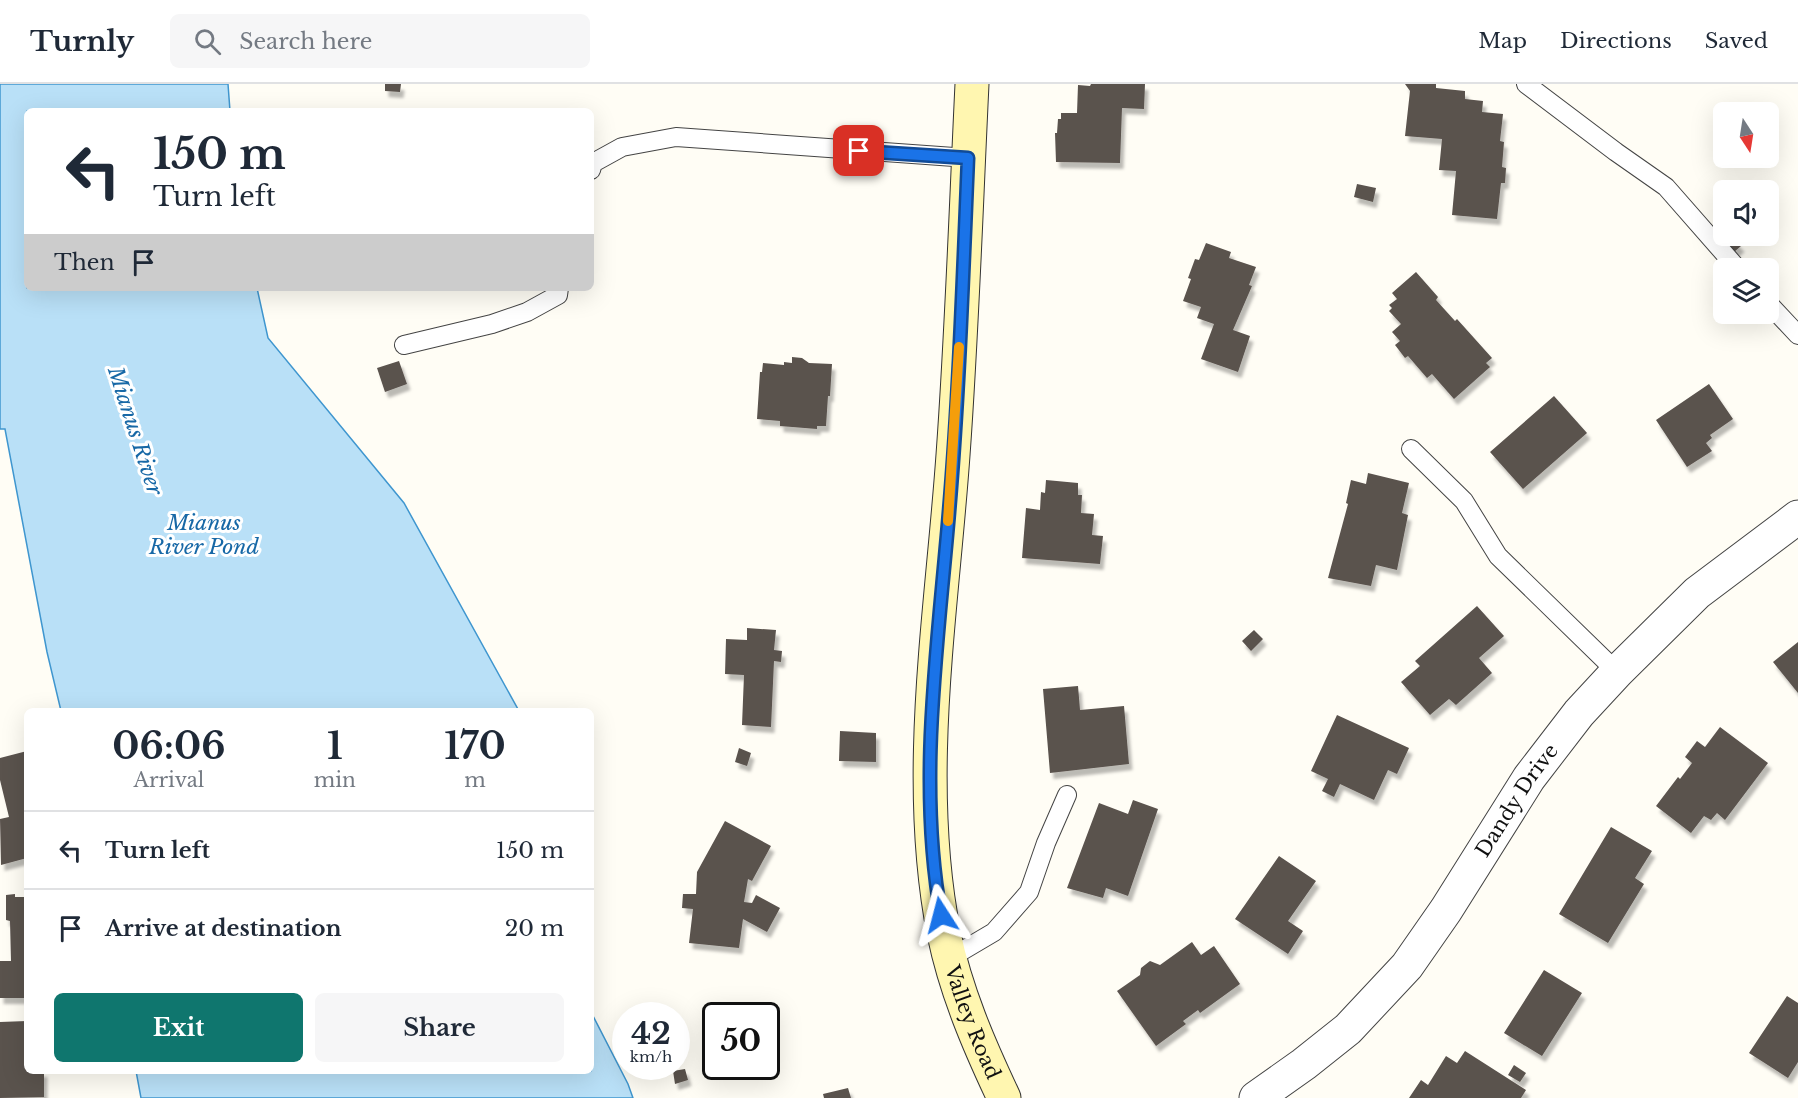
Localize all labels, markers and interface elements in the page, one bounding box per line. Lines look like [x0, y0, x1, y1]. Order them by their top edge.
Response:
search box [170, 14, 590, 68]
text: Turnly [30, 24, 134, 59]
icon: search [191, 25, 224, 58]
text: Search here [239, 28, 372, 55]
text: Map [1478, 28, 1527, 54]
text: Directions [1560, 28, 1672, 54]
text: Saved [1705, 28, 1768, 54]
north arrow [1713, 102, 1779, 168]
map controls [1713, 102, 1779, 324]
pin [833, 125, 884, 176]
text: 150 m [153, 128, 286, 180]
icon: left [54, 132, 132, 210]
icon: arrive [842, 134, 875, 167]
text: Turn left [153, 180, 276, 213]
button: sound [1713, 180, 1779, 246]
icon: arrive [127, 246, 160, 279]
text: Then [54, 249, 115, 276]
button: layers [1713, 258, 1779, 324]
water label: Mianus River [102, 362, 168, 500]
water label: Mianus River Pond [148, 510, 259, 560]
text: 06:06 [112, 724, 225, 769]
text: 1 [327, 724, 343, 769]
text: 170 [444, 724, 506, 769]
street label: Dandy Drive [1470, 739, 1563, 861]
text: Arrival [133, 768, 204, 792]
text: min [314, 768, 356, 792]
text: m [464, 768, 486, 792]
icon: left [54, 834, 87, 867]
text: Turn left [105, 837, 210, 864]
text: 150 m [496, 837, 564, 864]
position arrow [909, 883, 973, 947]
icon: arrive [54, 912, 87, 945]
text: Arrive at destination [105, 915, 342, 942]
text: 20 m [505, 915, 564, 942]
street label: Valley Road [940, 961, 1006, 1083]
button: Exit [54, 993, 303, 1062]
button: Share [315, 993, 564, 1062]
speed limit sign: 50 [702, 1002, 780, 1080]
text: 42 [631, 1015, 671, 1052]
text: km/h [630, 1047, 672, 1066]

